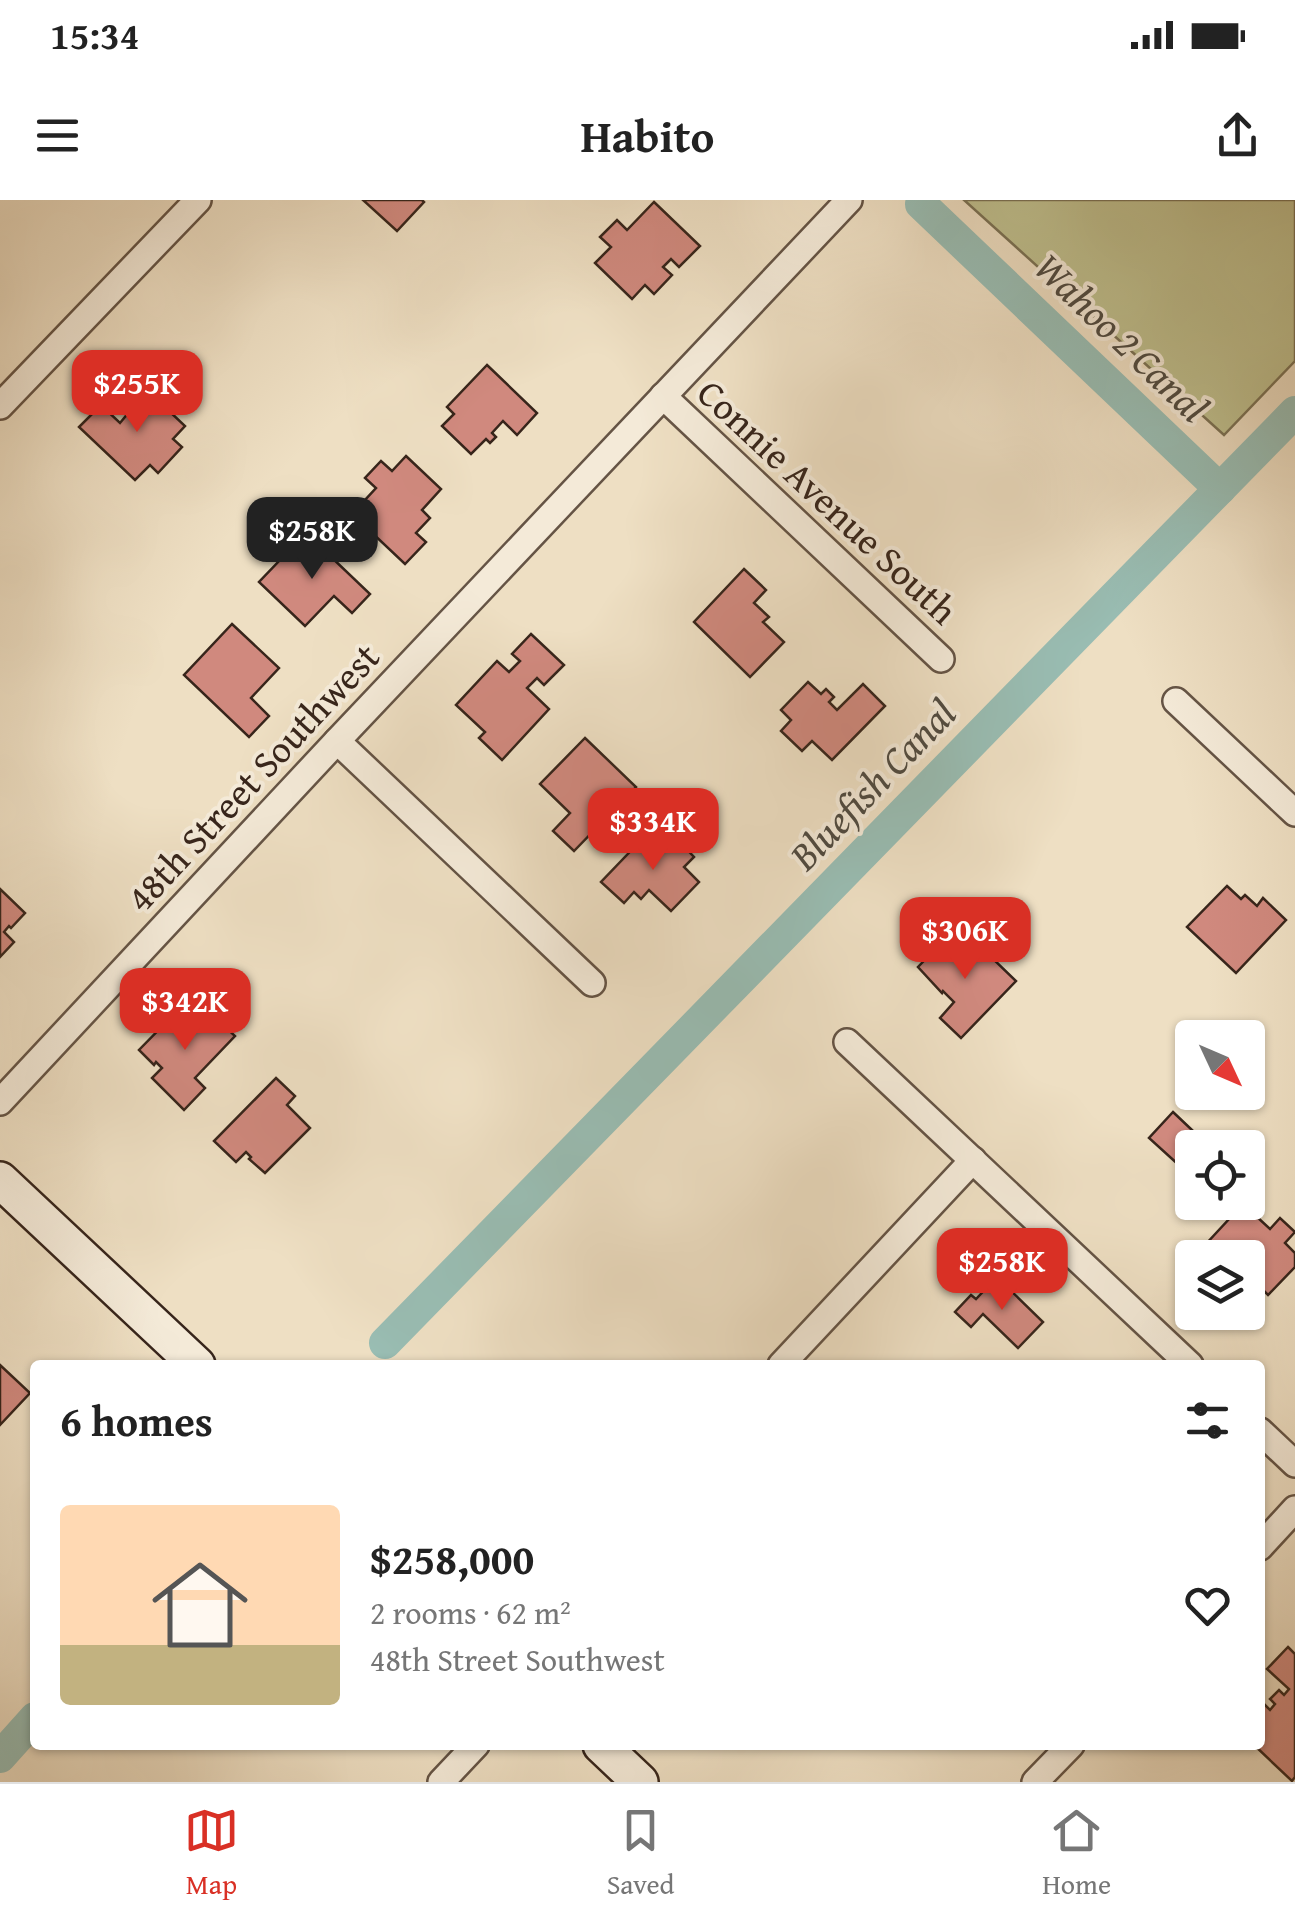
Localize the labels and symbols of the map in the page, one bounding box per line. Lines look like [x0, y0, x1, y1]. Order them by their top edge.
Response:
water label: Wahoo 2 Canal [1022, 239, 1223, 436]
pin: $255K [67, 350, 207, 435]
street label: Connie Avenue South [685, 365, 971, 637]
pin: $258K [242, 497, 382, 582]
street label: 48th Street Southwest [112, 630, 392, 924]
water label: Bluefish Canal [774, 685, 969, 884]
pin: $334K [583, 788, 723, 873]
pin: $306K [895, 897, 1035, 982]
pin: $342K [115, 968, 255, 1053]
north arrow [1175, 1020, 1265, 1110]
pin: $258K [932, 1228, 1072, 1313]

